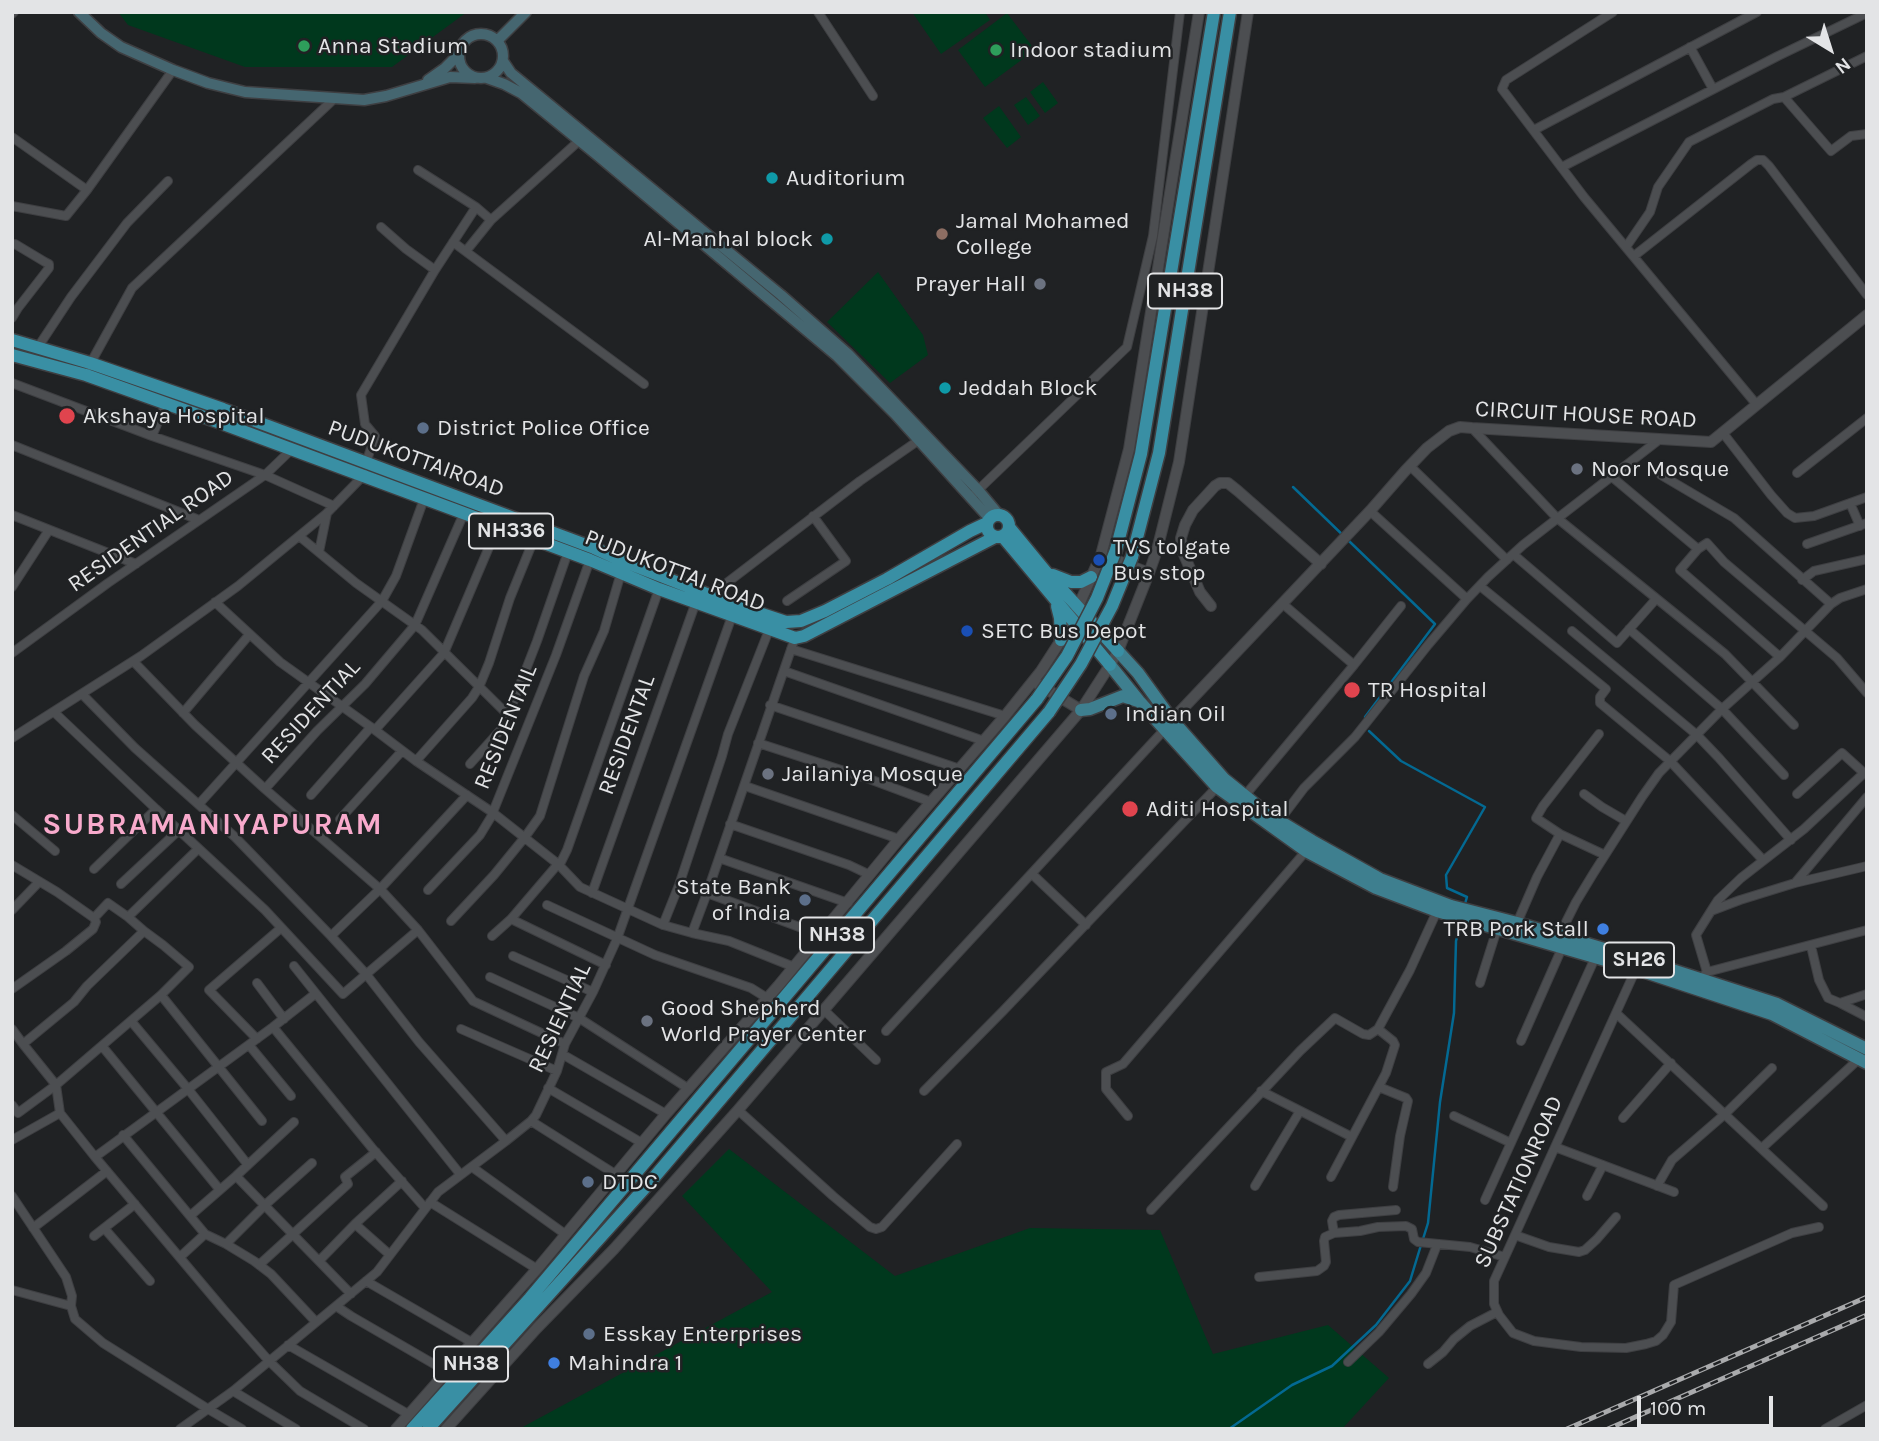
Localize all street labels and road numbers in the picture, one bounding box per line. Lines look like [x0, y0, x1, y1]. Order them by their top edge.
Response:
road number: NH38 [1148, 274, 1222, 308]
street label: CIRCUIT HOUSE ROAD [1474, 395, 1698, 435]
street label: PUDUKOTTAIROAD [324, 414, 508, 504]
street label: RESIDENTIAL ROAD [63, 464, 239, 598]
road number: NH336 [469, 514, 553, 548]
street label: PUDUKOTTAI ROAD [581, 524, 769, 618]
street label: RESIDENTIAL [256, 654, 366, 770]
street label: RESIDENTAIL [468, 661, 544, 793]
street label: RESIDENTAL [593, 671, 661, 799]
road number: NH38 [800, 918, 874, 953]
road number: SH26 [1604, 942, 1674, 978]
street label: RESIENTIAL [523, 959, 597, 1077]
street label: SUBSTATIONROAD [1469, 1092, 1569, 1272]
road number: NH38 [434, 1346, 508, 1382]

